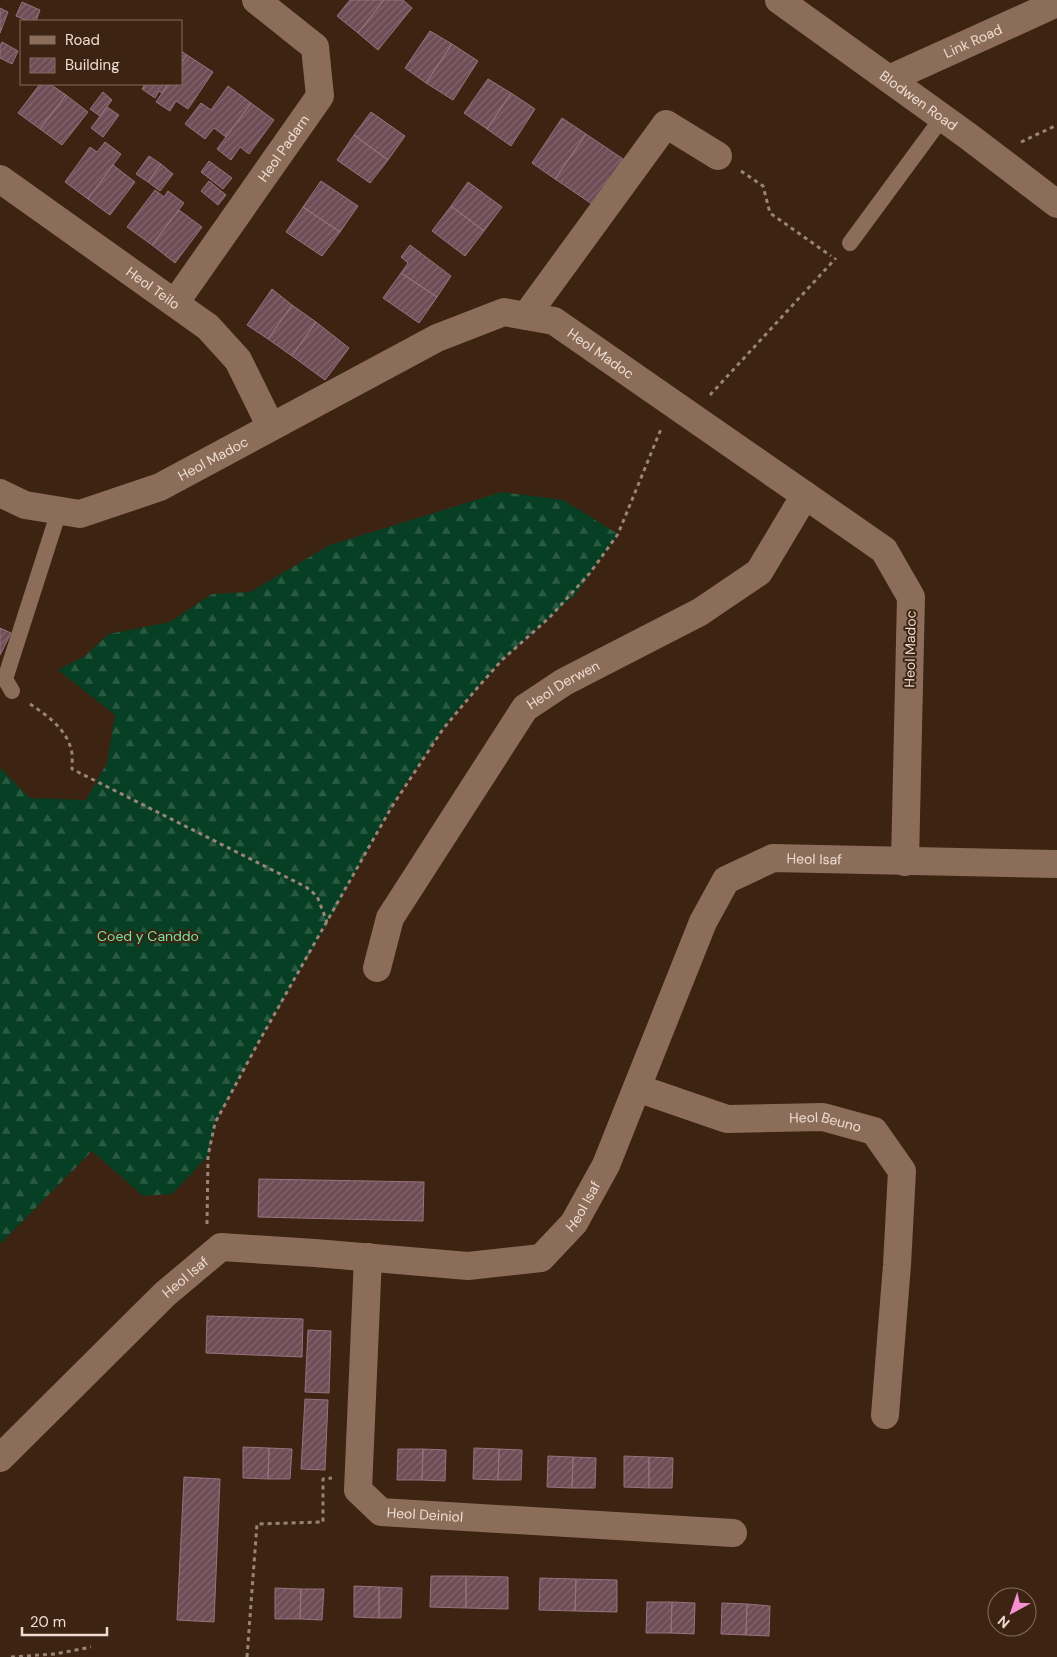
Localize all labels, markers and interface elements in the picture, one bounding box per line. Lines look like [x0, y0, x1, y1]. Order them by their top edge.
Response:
legend [20, 20, 182, 85]
street label: Link Road [941, 20, 1005, 62]
text: Road [65, 30, 100, 50]
text: Building [65, 55, 120, 75]
street label: Blodwen Road [876, 66, 961, 134]
street label: Heol Padarn [254, 111, 313, 185]
street label: Heol Teilo [123, 263, 184, 313]
street label: Heol Madoc [564, 324, 638, 383]
street label: Heol Madoc [175, 432, 251, 485]
street label: Heol Madoc [900, 610, 920, 688]
street label: Heol Derwen [523, 656, 603, 713]
street label: Heol Isaf [786, 849, 842, 868]
park label: Coed y Canddo [97, 927, 199, 945]
street label: Heol Beuno [789, 1108, 863, 1136]
street label: Heol Isaf [561, 1178, 605, 1236]
street label: Heol Isaf [158, 1252, 212, 1302]
street label: Heol Deiniol [386, 1503, 464, 1526]
north arrow [987, 1587, 1037, 1637]
scale bar [22, 1604, 108, 1636]
text: 20 m [30, 1612, 66, 1632]
text: N [994, 1612, 1013, 1632]

